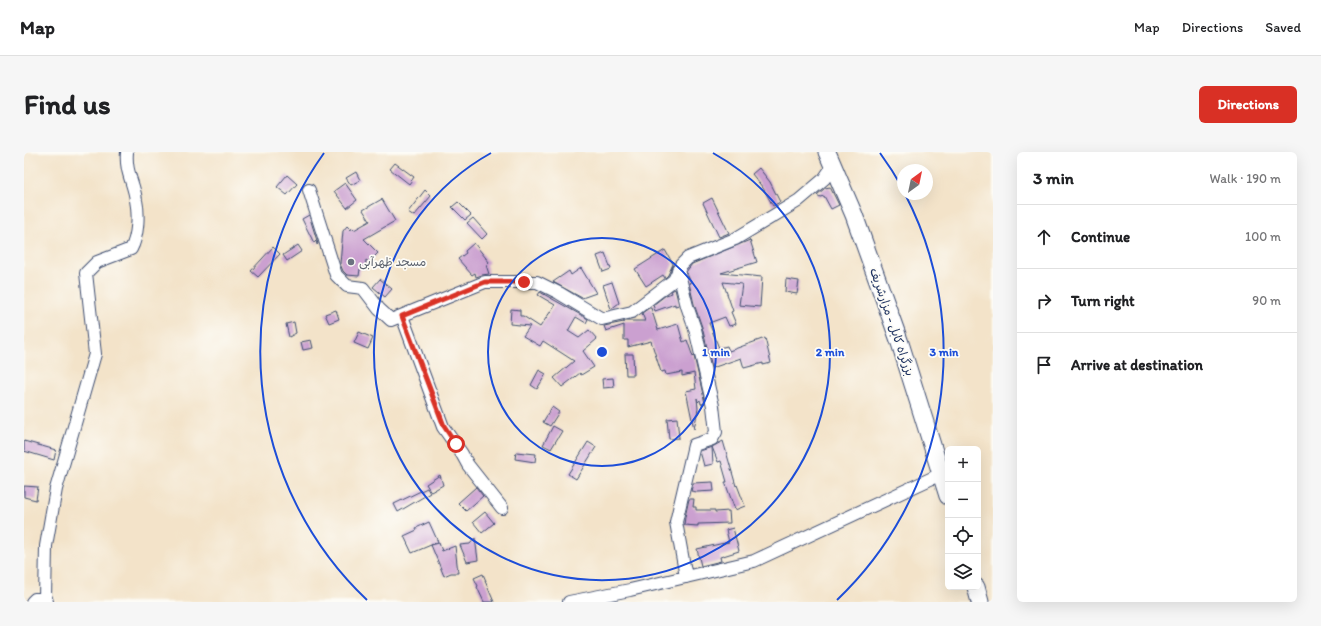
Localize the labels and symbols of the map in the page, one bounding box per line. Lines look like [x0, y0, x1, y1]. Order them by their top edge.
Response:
north arrow [897, 164, 933, 200]
place label: مسجد ظهرآبی [359, 255, 426, 270]
marker: مسجد ظهرآبی [346, 257, 356, 267]
street label: بزرگراه کابل - مزارشریف [866, 266, 917, 378]
route end [515, 273, 533, 291]
centre of rings [595, 345, 609, 359]
text: 1 min [702, 345, 731, 359]
text: 2 min [816, 345, 845, 359]
text: 3 min [930, 345, 959, 359]
route start [447, 435, 465, 453]

